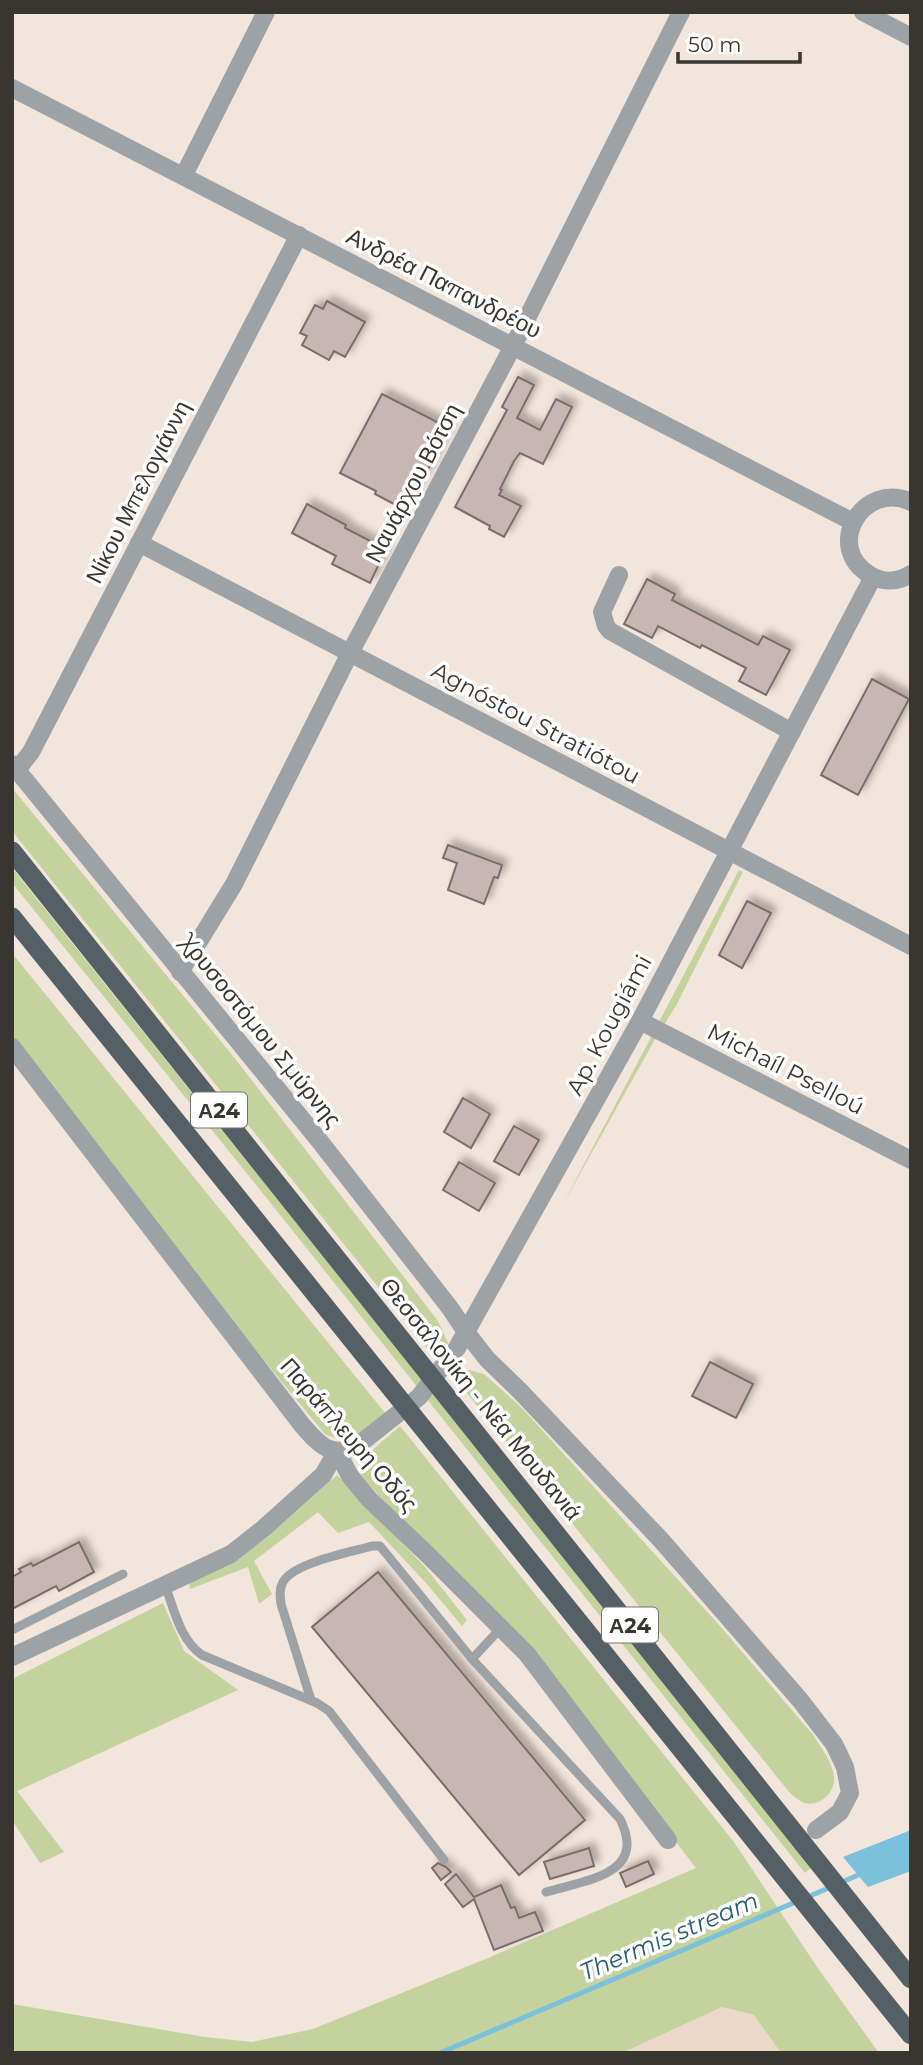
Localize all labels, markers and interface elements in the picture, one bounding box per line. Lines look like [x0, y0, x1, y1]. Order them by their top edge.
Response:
scale bar [678, 21, 800, 65]
text: 50 m [688, 32, 742, 57]
street label: Ανδρέα Παπανδρέου [342, 222, 546, 344]
street label: Νίκου Μπελογιάννη [80, 396, 196, 588]
street label: Ναυάρχου Βότση [359, 399, 467, 567]
street label: Agnóstou Stratiótou [427, 656, 645, 790]
street label: Χρυσοστόμου Σμύρνης [173, 927, 347, 1133]
street label: Ap. Kougiámi [560, 950, 658, 1100]
street label: Michaíl Pselloú [703, 1017, 869, 1121]
road number: Α24 [191, 1092, 247, 1128]
street label: Θεσσαλονίκη - Νέα Μουδανιά [375, 1272, 587, 1526]
street label: Παράπλευρη Οδός [275, 1352, 423, 1518]
road number: Α24 [602, 1608, 658, 1642]
water label: Thermis stream [575, 1885, 763, 1987]

